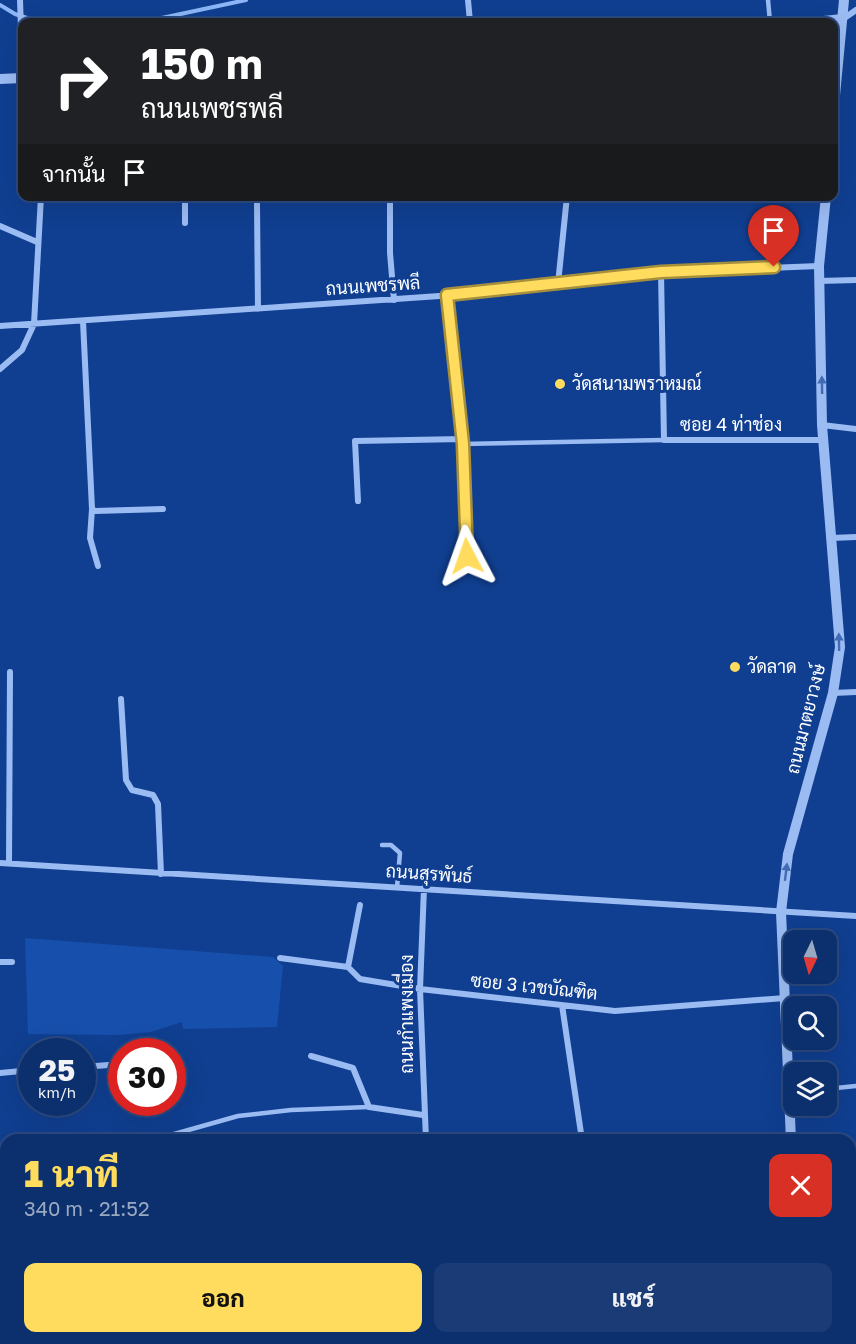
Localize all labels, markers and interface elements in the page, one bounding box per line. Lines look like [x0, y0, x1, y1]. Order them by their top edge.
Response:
text: 150 m [141, 38, 263, 88]
icon: right [42, 42, 120, 120]
text: ถนนเพชรพลี [141, 92, 283, 124]
icon: arrive [118, 156, 151, 189]
text: จากนั้น [42, 160, 106, 187]
pin [748, 205, 799, 267]
icon: arrive [757, 214, 790, 247]
street label: ถนนเพชรพลี [325, 270, 421, 299]
place label: วัดสนามพราหมณ์ [572, 371, 701, 394]
one-way arrow [817, 375, 826, 394]
marker: วัดสนามพราหมณ์ [553, 377, 567, 391]
street label: ซอย 4 ท่าช่อง [680, 413, 782, 435]
position arrow [435, 524, 499, 588]
one-way arrow [834, 632, 844, 651]
place label: วัดลาด [747, 655, 797, 677]
marker: วัดลาด [728, 660, 742, 674]
street label: ถนนมาตยาวงษ์ [780, 660, 830, 776]
street label: ถนนสุรพันธ์ [385, 858, 473, 889]
one-way arrow [781, 863, 790, 882]
north arrow [783, 930, 837, 984]
map controls [783, 930, 837, 1116]
street label: ถนนกำแพงเมี่อง [391, 954, 417, 1074]
street label: ซอย 3 เวชบัณฑิต [470, 968, 599, 1004]
button: search [783, 996, 837, 1050]
speed limit sign: 30 [108, 1038, 186, 1116]
text: 25 [39, 1052, 75, 1088]
button: layers [783, 1062, 837, 1116]
text: km/h [38, 1083, 76, 1101]
text: 1 นาที [24, 1152, 119, 1195]
button: close [769, 1154, 832, 1217]
text: 340 m · 21:52 [24, 1196, 150, 1220]
button: ออก [24, 1263, 422, 1332]
button: แชร์ [434, 1263, 832, 1332]

